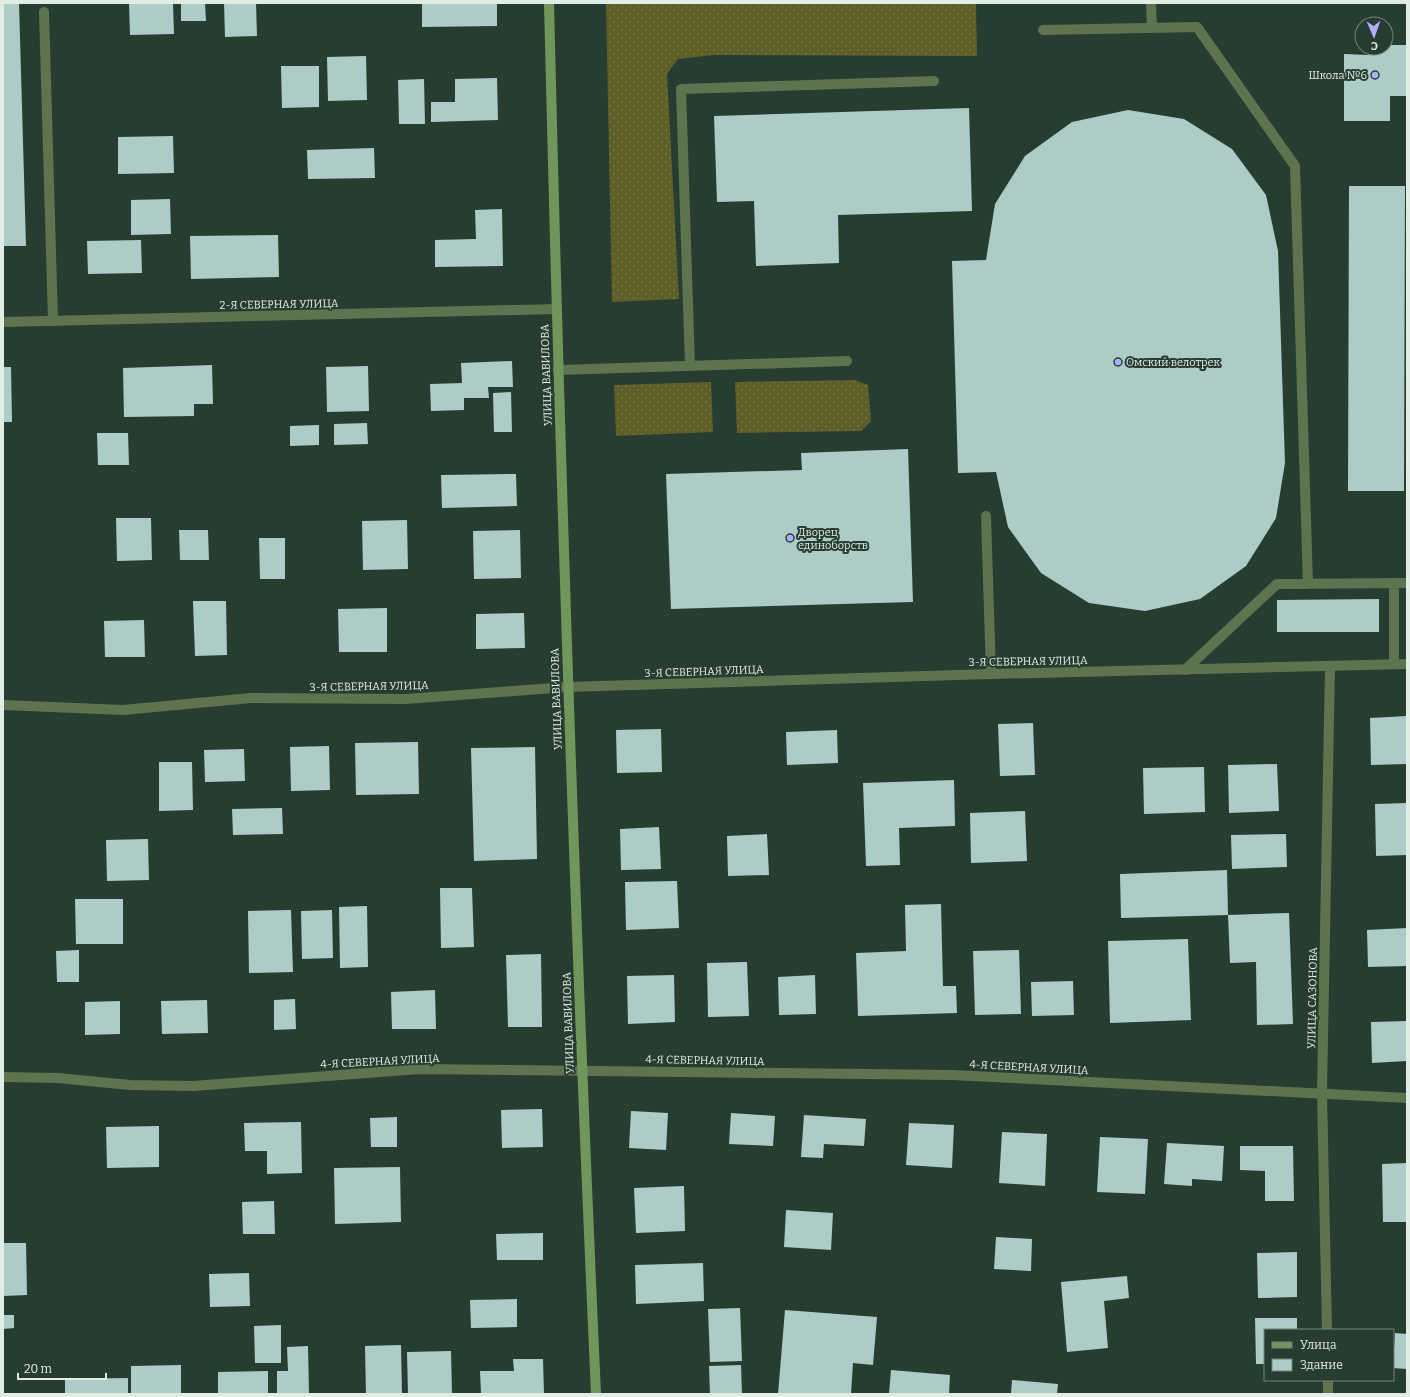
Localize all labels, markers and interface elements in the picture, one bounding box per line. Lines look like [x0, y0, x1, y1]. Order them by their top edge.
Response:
north arrow [1354, 16, 1394, 56]
text: С [1371, 39, 1378, 52]
place label: Школа №6 [1308, 69, 1367, 82]
marker: Школа №6 [1370, 70, 1380, 80]
street label: 2-Я СЕВЕРНАЯ УЛИЦА [219, 297, 339, 312]
street label: УЛИЦА ВАВИЛОВА [538, 324, 555, 426]
place label: Омский велотрек [1126, 356, 1221, 369]
marker: Омский велотрек [1113, 357, 1123, 367]
place label: Дворец единоборств [798, 526, 868, 552]
marker: Дворец единоборств [785, 533, 795, 543]
street label: УЛИЦА ВАВИЛОВА [548, 648, 565, 750]
street label: 3-Я СЕВЕРНАЯ УЛИЦА [968, 654, 1088, 669]
street label: 3-Я СЕВЕРНАЯ УЛИЦА [644, 663, 764, 680]
street label: 3-Я СЕВЕРНАЯ УЛИЦА [309, 679, 429, 694]
street label: УЛИЦА САЗОНОВА [1305, 947, 1320, 1049]
street label: УЛИЦА ВАВИЛОВА [560, 972, 577, 1074]
street label: 4-Я СЕВЕРНАЯ УЛИЦА [320, 1052, 440, 1071]
street label: 4-Я СЕВЕРНАЯ УЛИЦА [645, 1053, 765, 1068]
street label: 4-Я СЕВЕРНАЯ УЛИЦА [969, 1058, 1089, 1077]
legend [1264, 1329, 1394, 1381]
text: Улица [1300, 1338, 1337, 1352]
scale bar [18, 1355, 106, 1381]
text: Здание [1300, 1358, 1343, 1372]
text: 20 m [24, 1362, 53, 1376]

